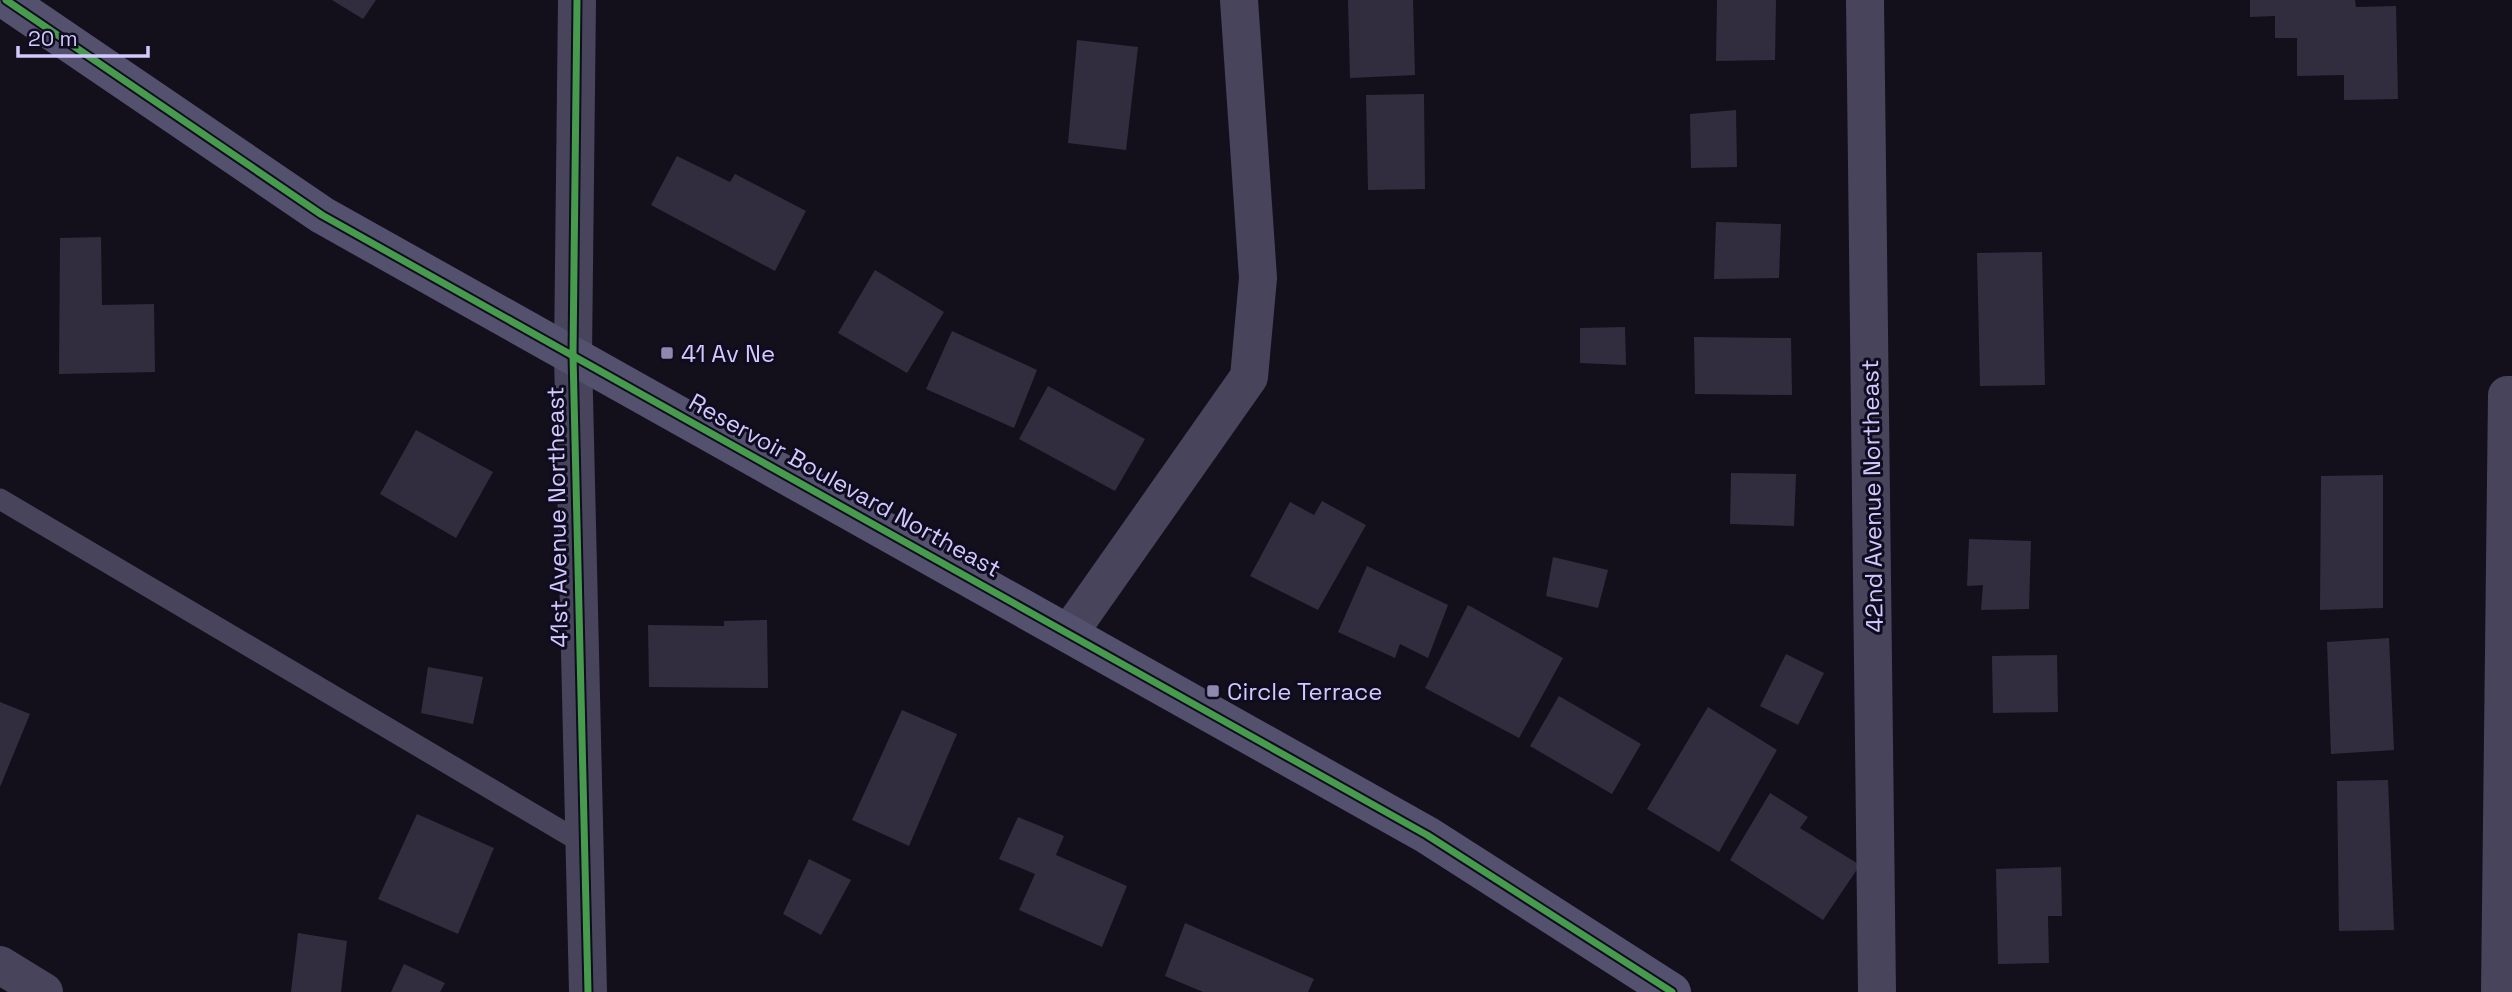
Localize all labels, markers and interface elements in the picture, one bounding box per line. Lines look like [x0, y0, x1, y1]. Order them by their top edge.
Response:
scale bar [18, 14, 147, 58]
text: 20 m [28, 25, 78, 52]
place label: 41 Av Ne [681, 338, 775, 369]
marker: 41 Av Ne [659, 345, 675, 361]
street label: 42nd Avenue Northeast [1854, 359, 1890, 633]
street label: 41st Avenue Northeast [539, 386, 575, 648]
street label: Reservoir Boulevard Northeast [684, 386, 1006, 584]
place label: Circle Terrace [1227, 676, 1383, 707]
marker: Circle Terrace [1205, 683, 1221, 699]

